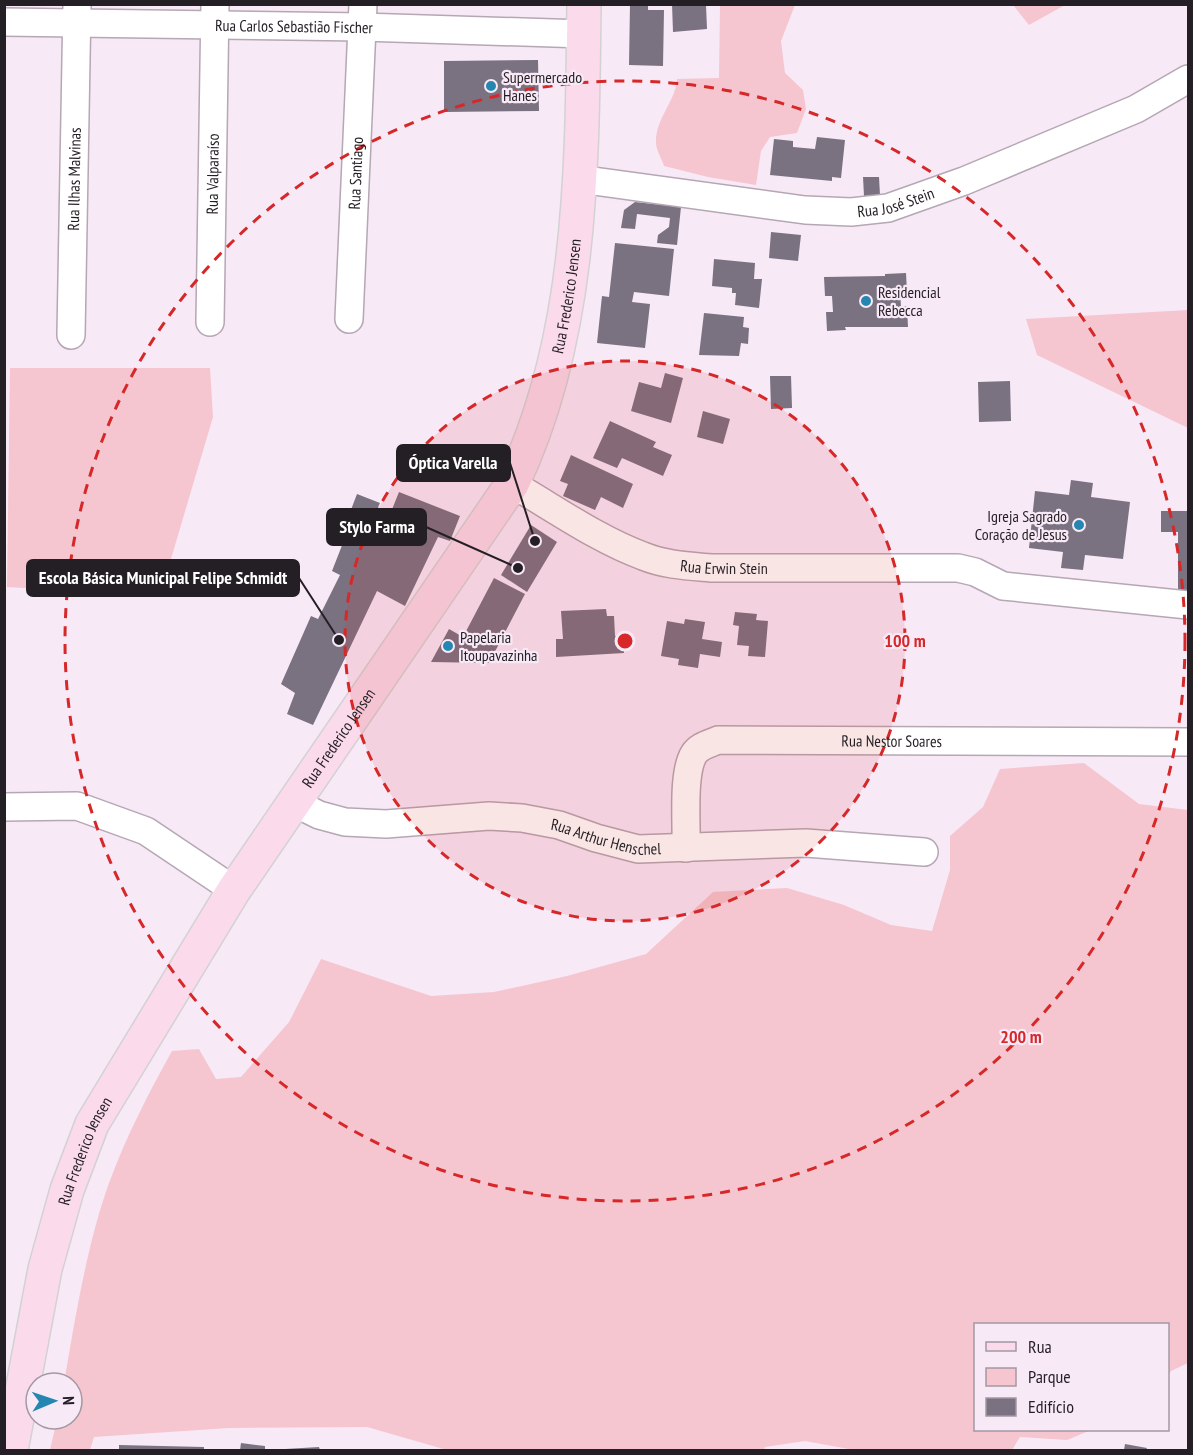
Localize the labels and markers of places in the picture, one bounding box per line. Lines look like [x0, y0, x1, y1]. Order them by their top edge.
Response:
place label: Supermercado Hanes [503, 67, 582, 105]
marker: Supermercado Hanes [484, 79, 498, 93]
place label: Residencial Rebecca [878, 282, 941, 320]
marker: Residencial Rebecca [859, 294, 873, 308]
callout: Óptica Varella [397, 445, 510, 481]
place label: Igreja Sagrado Coração de Jesus [975, 506, 1067, 544]
callout: Stylo Farma [327, 509, 426, 545]
marker: Igreja Sagrado Coração de Jesus [1072, 518, 1086, 532]
callout: Escola Básica Municipal Felipe Schmidt [27, 560, 299, 596]
place label: Papelaria Itoupavazinha [460, 627, 538, 665]
centre of rings [615, 631, 635, 651]
marker: Papelaria Itoupavazinha [441, 639, 455, 653]

